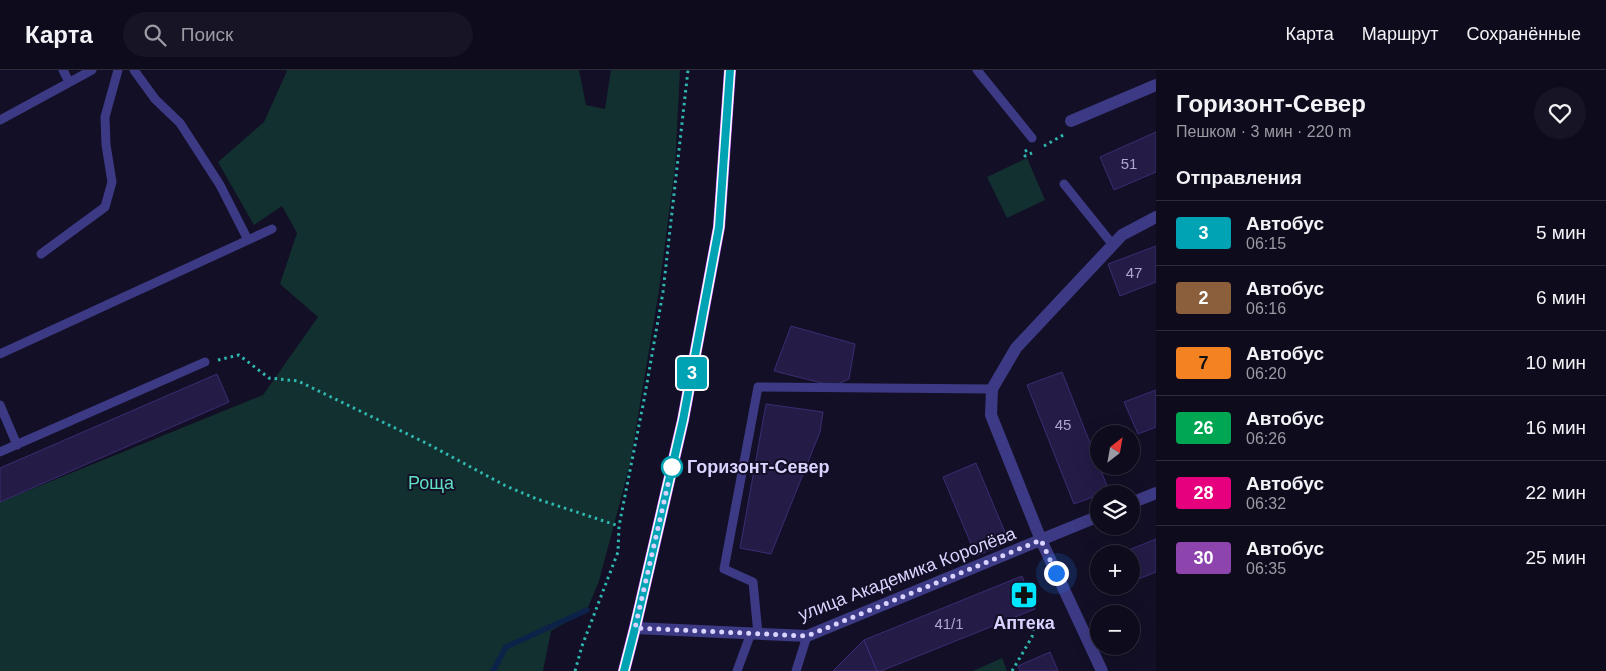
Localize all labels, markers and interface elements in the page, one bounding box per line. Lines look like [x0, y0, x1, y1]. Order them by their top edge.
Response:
search box [123, 12, 473, 57]
text: Карта [25, 21, 93, 48]
icon: search [141, 21, 169, 49]
text: Поиск [181, 24, 233, 45]
text: Карта [1286, 24, 1334, 44]
text: Маршрут [1362, 24, 1438, 44]
text: Сохранённые [1466, 24, 1581, 44]
button: heart [1534, 87, 1586, 139]
text: Горизонт-Север [1176, 90, 1366, 117]
text: Пешком · 3 мин · 220 m [1176, 123, 1351, 140]
house number: 51 [1121, 155, 1137, 172]
text: Отправления [1176, 167, 1302, 188]
text: Автобус [1246, 213, 1324, 234]
text: 5 мин [1536, 222, 1586, 243]
text: 3 [1198, 223, 1209, 243]
text: 06:15 [1246, 235, 1286, 252]
house number: 47 [1126, 264, 1142, 281]
text: Автобус [1246, 278, 1324, 299]
text: 6 мин [1536, 287, 1586, 308]
text: 2 [1198, 288, 1209, 308]
text: 06:16 [1246, 300, 1286, 317]
text: Автобус [1246, 343, 1324, 364]
text: 10 мин [1525, 352, 1586, 373]
text: 7 [1198, 353, 1209, 373]
line badge: 3 [676, 357, 708, 389]
text: 3 [687, 363, 697, 383]
text: 06:20 [1246, 365, 1286, 382]
text: Автобус [1246, 408, 1324, 429]
house number: 45 [1055, 416, 1071, 433]
text: 16 мин [1525, 417, 1586, 438]
text: 26 [1193, 418, 1214, 438]
north arrow [1090, 425, 1140, 475]
map controls [1090, 425, 1140, 655]
text: 06:26 [1246, 430, 1286, 447]
marker: Горизонт-Север [661, 456, 683, 478]
place label: Горизонт-Север [687, 457, 829, 477]
park label: Роща [408, 473, 455, 493]
text: Автобус [1246, 473, 1324, 494]
text: 22 мин [1525, 482, 1586, 503]
text: 28 [1193, 483, 1214, 503]
button: layers [1090, 485, 1140, 535]
text: 06:32 [1246, 495, 1286, 512]
street label: улица Академика Королёва [796, 523, 1019, 625]
text: Автобус [1246, 538, 1324, 559]
button: + [1090, 545, 1140, 595]
text: 25 мин [1525, 547, 1586, 568]
text: 30 [1193, 548, 1214, 568]
text: 06:35 [1246, 560, 1286, 577]
your location [1044, 561, 1069, 586]
pharmacy icon: Аптека [1009, 580, 1039, 610]
button: − [1090, 605, 1140, 655]
place label: Аптека [993, 613, 1056, 633]
house number: 41/1 [934, 615, 964, 632]

